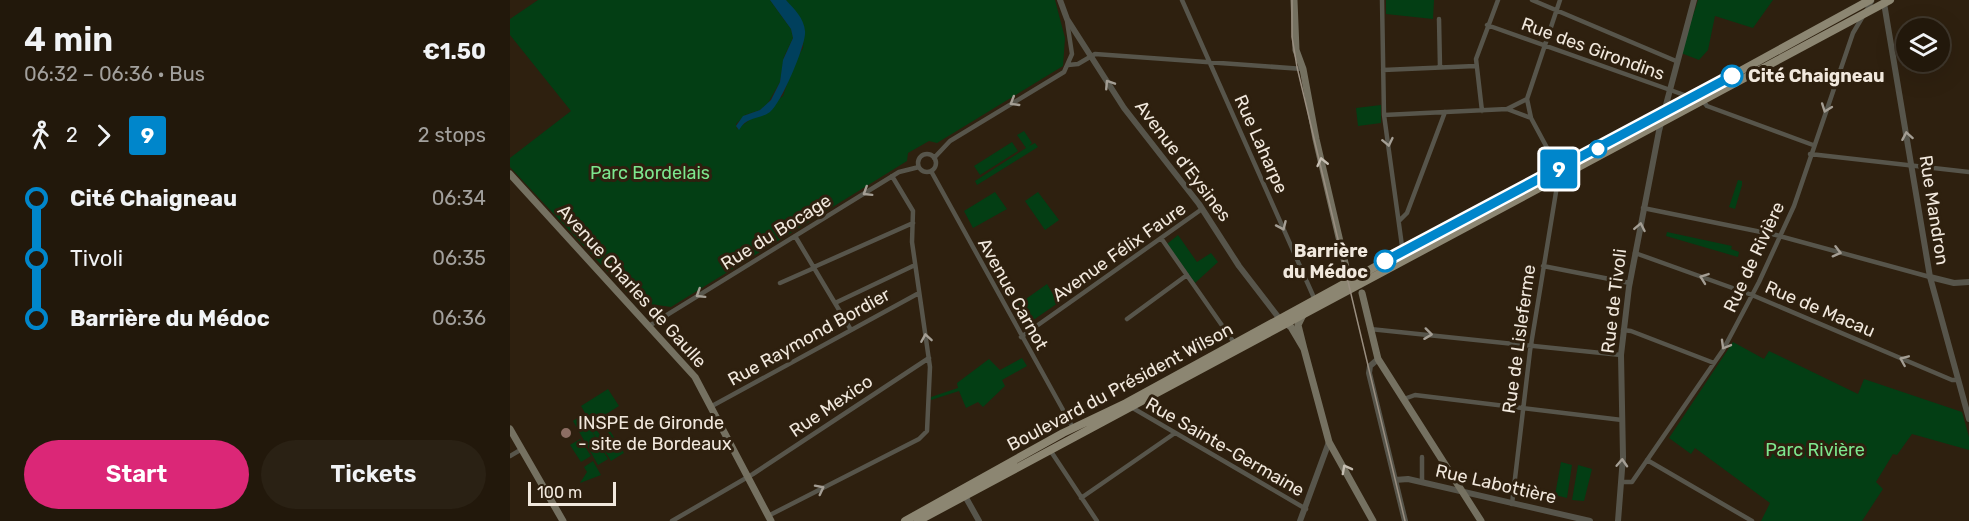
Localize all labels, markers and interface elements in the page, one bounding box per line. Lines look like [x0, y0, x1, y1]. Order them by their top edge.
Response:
street label: Rue des Girondins [1518, 13, 1668, 85]
map controls [1896, 18, 1950, 72]
button: layers [1896, 18, 1950, 72]
text: 4 min [24, 20, 113, 59]
text: €1.50 [422, 38, 486, 65]
text: 06:32 – 06:36 · Bus [24, 62, 205, 86]
marker: Cité Chaigneau [1721, 65, 1743, 87]
place label: Cité Chaigneau [1748, 65, 1885, 87]
one-way arrow [1105, 80, 1116, 91]
street label: Rue Laharpe [1229, 91, 1293, 197]
one-way arrow [1010, 95, 1020, 107]
street label: Avenue d'Eysines [1130, 96, 1236, 226]
one-way arrow [1821, 102, 1834, 113]
icon: walk [24, 119, 57, 152]
icon: forward [87, 119, 120, 152]
text: 2 [66, 123, 78, 147]
text: 9 [141, 123, 154, 148]
text: 2 stops [418, 123, 486, 147]
one-way arrow [1901, 132, 1914, 142]
one-way arrow [1381, 137, 1394, 147]
unlabelled marker [1589, 140, 1607, 158]
line badge: 9 [1540, 150, 1578, 188]
street label: Rue Mandron [1914, 154, 1954, 266]
one-way arrow [1316, 157, 1329, 167]
text: 9 [1552, 157, 1566, 182]
park label: Parc Bordelais [590, 162, 710, 184]
one-way arrow [863, 184, 873, 196]
text: Cité Chaigneau [70, 185, 237, 212]
text: 06:34 [432, 186, 486, 210]
street label: Rue du Bocage [717, 189, 835, 275]
street label: Avenue Félix Faure [1048, 198, 1190, 306]
street label: Rue de Rivière [1719, 198, 1789, 316]
street label: Avenue Charles de Gaulle [553, 200, 711, 372]
one-way arrow [1275, 220, 1287, 231]
one-way arrow [1633, 223, 1646, 233]
street label: Avenue Carnot [973, 234, 1053, 354]
place label: Barrière du Médoc [1283, 240, 1368, 283]
text: Tivoli [70, 245, 123, 272]
one-way arrow [1831, 245, 1842, 257]
text: 06:35 [432, 246, 486, 270]
street label: Rue de Tivoli [1597, 247, 1631, 355]
marker: Barrière du Médoc [1374, 250, 1396, 272]
street label: Rue de Lisleferme [1498, 263, 1540, 415]
one-way arrow [1699, 273, 1710, 285]
street label: Rue de Macau [1762, 276, 1878, 342]
street label: Rue Raymond Bordier [724, 283, 894, 391]
one-way arrow [696, 286, 707, 297]
text: Barrière du Médoc [70, 305, 270, 332]
text: 06:36 [432, 306, 486, 330]
street label: Boulevard du Président Wilson [1003, 318, 1237, 456]
one-way arrow [1424, 327, 1433, 340]
one-way arrow [921, 333, 933, 342]
one-way arrow [1721, 339, 1733, 349]
one-way arrow [1899, 355, 1910, 367]
street label: Rue Mexico [785, 370, 877, 442]
street label: Rue Sainte-Germaine [1142, 393, 1308, 501]
place label: INSPE de Gironde - site de Bordeaux [578, 412, 732, 455]
marker: INSPE de Gironde - site de Bordeaux [559, 426, 573, 440]
park label: Parc Rivière [1765, 439, 1865, 461]
button: Start [24, 440, 249, 509]
button: Tickets [261, 440, 486, 509]
one-way arrow [1615, 458, 1628, 467]
street label: Rue Labottière [1433, 459, 1559, 509]
one-way arrow [1341, 465, 1353, 476]
scale bar [528, 479, 616, 506]
text: 100 m [537, 483, 582, 502]
one-way arrow [814, 485, 824, 496]

